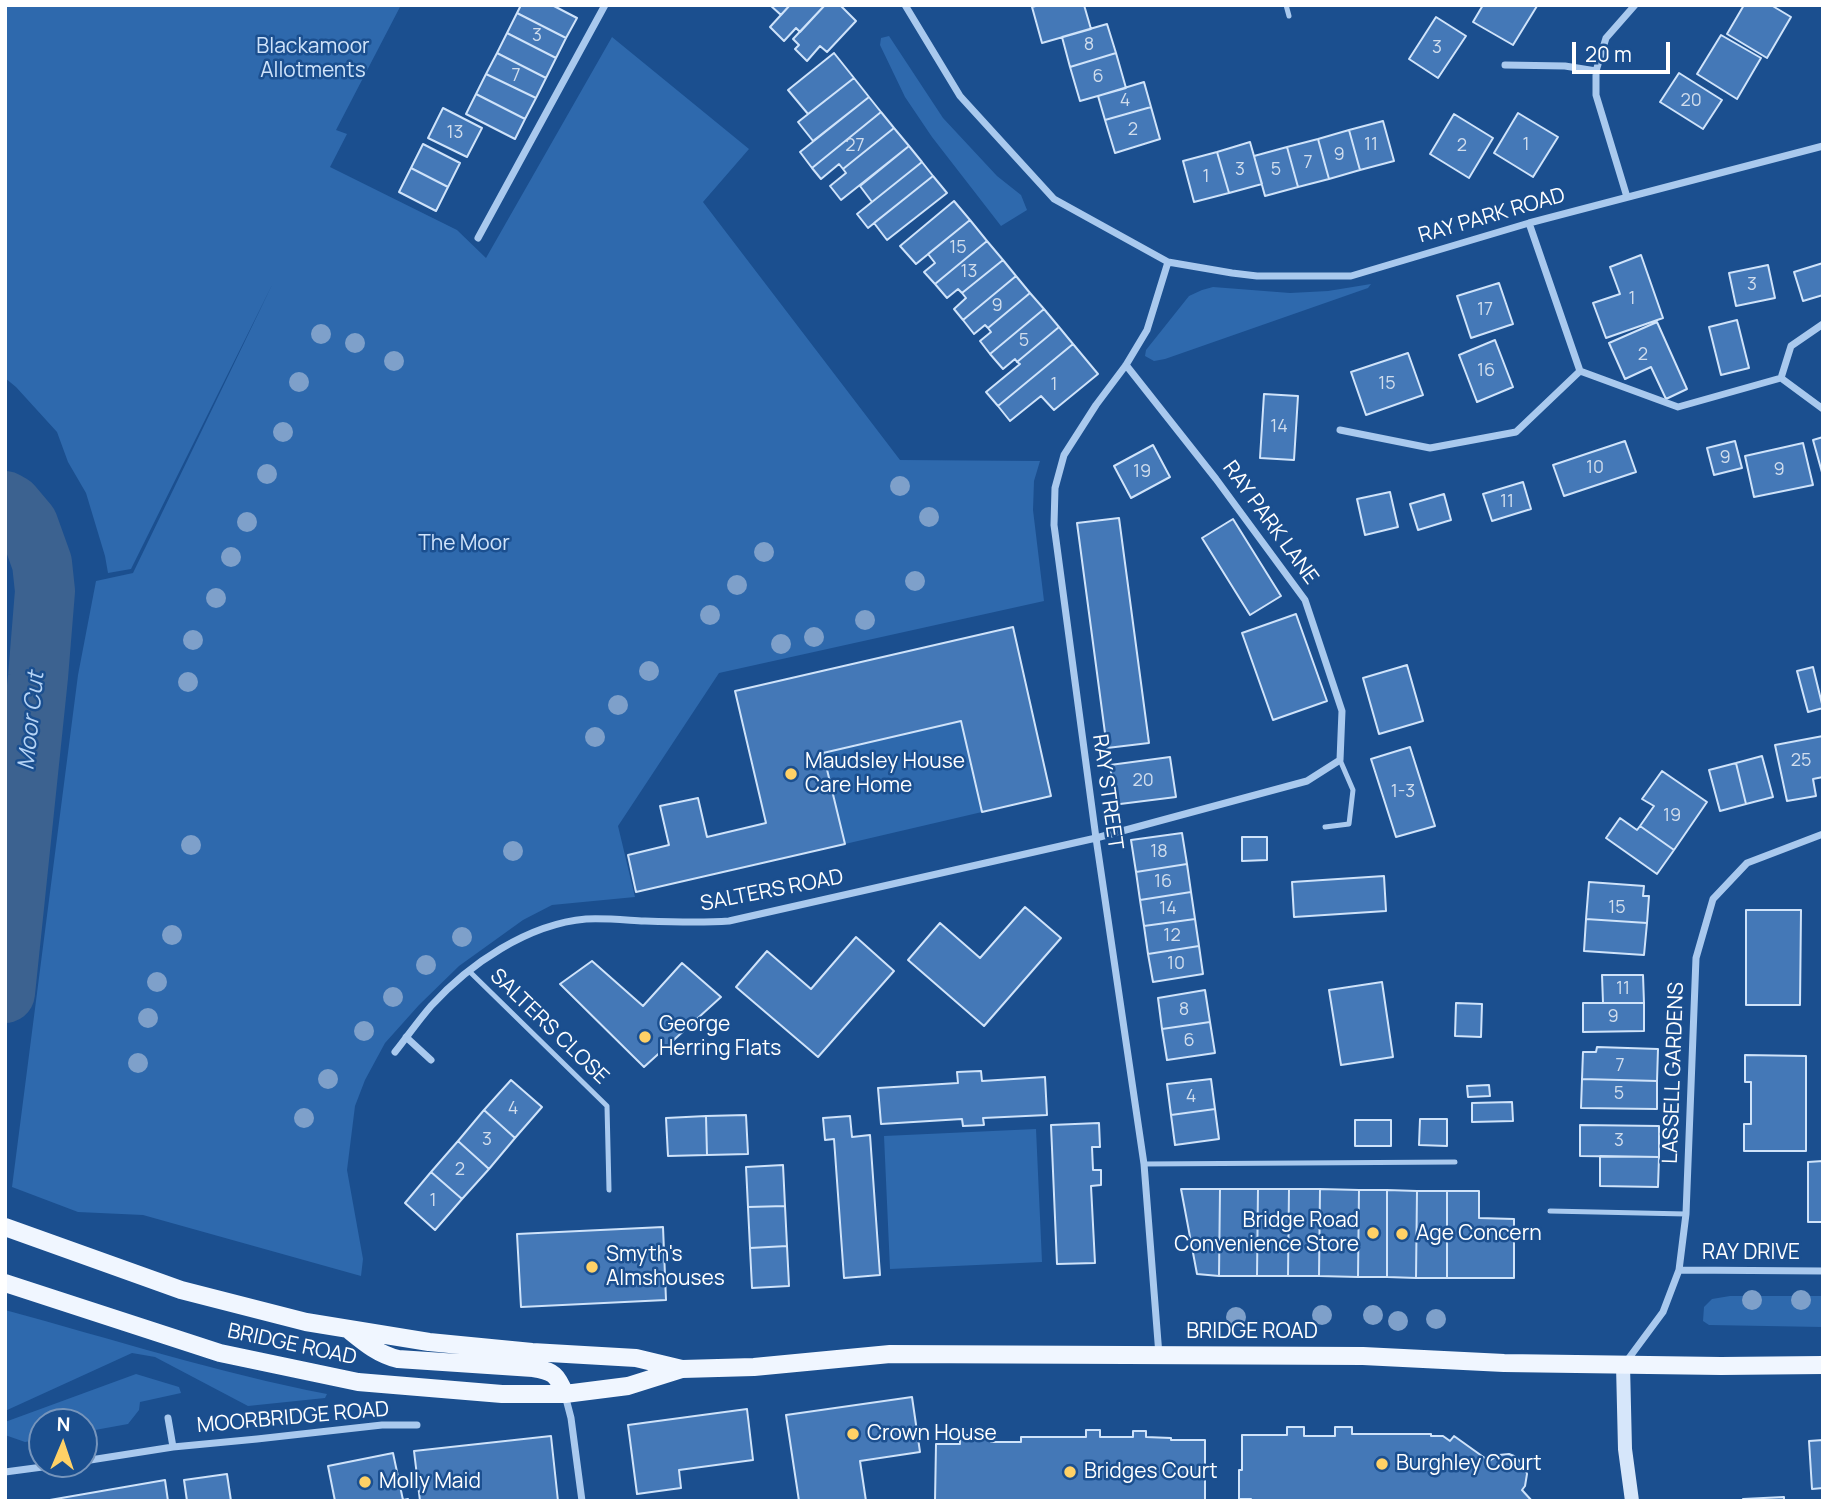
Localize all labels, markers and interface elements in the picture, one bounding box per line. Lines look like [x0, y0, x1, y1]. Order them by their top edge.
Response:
house number: 3 [532, 25, 542, 47]
scale bar [1576, 28, 1674, 72]
park label: Blackamoor Allotments [256, 34, 370, 84]
house number: 8 [1084, 34, 1094, 56]
house number: 3 [1432, 37, 1442, 59]
text: 20 m [1585, 40, 1632, 68]
house number: 7 [511, 65, 521, 87]
house number: 6 [1092, 66, 1104, 88]
house number: 4 [1120, 90, 1130, 112]
house number: 20 [1680, 90, 1702, 112]
house number: 2 [1128, 119, 1138, 141]
house number: 13 [447, 122, 463, 144]
house number: 11 [1364, 134, 1378, 156]
house number: 1 [1522, 134, 1530, 156]
house number: 27 [845, 135, 865, 157]
house number: 2 [1457, 135, 1467, 157]
house number: 9 [1333, 144, 1345, 166]
house number: 7 [1303, 152, 1313, 174]
house number: 3 [1235, 159, 1245, 181]
house number: 5 [1271, 159, 1281, 181]
house number: 1 [1202, 166, 1210, 188]
street label: RAY PARK ROAD [1416, 183, 1568, 249]
house number: 15 [949, 237, 967, 259]
house number: 13 [961, 261, 977, 283]
house number: 3 [1747, 274, 1757, 296]
house number: 1 [1628, 288, 1636, 310]
house number: 9 [991, 295, 1003, 317]
house number: 17 [1477, 299, 1493, 321]
house number: 5 [1019, 330, 1029, 352]
house number: 2 [1638, 344, 1648, 366]
house number: 16 [1477, 360, 1495, 382]
house number: 15 [1378, 373, 1396, 395]
house number: 1 [1050, 374, 1058, 396]
house number: 14 [1270, 416, 1288, 438]
house number: 9 [1719, 447, 1731, 469]
street label: RAY PARK LANE [1217, 456, 1323, 590]
house number: 10 [1586, 457, 1604, 479]
house number: 9 [1773, 459, 1785, 481]
house number: 19 [1133, 461, 1151, 483]
house number: 11 [1500, 491, 1514, 513]
park label: The Moor [418, 531, 510, 557]
water label: Moor Cut [13, 670, 51, 772]
street label: RAY STREET [1086, 733, 1128, 851]
place label: Maudsley House Care Home [805, 749, 965, 799]
house number: 25 [1791, 750, 1811, 772]
marker: Maudsley House Care Home [783, 766, 799, 782]
house number: 20 [1132, 770, 1154, 792]
house number: 1-3 [1391, 781, 1415, 803]
house number: 19 [1663, 805, 1681, 827]
house number: 18 [1150, 841, 1168, 863]
street label: SALTERS ROAD [698, 865, 846, 917]
house number: 16 [1154, 871, 1172, 893]
house number: 15 [1608, 897, 1626, 919]
house number: 14 [1159, 898, 1177, 920]
house number: 12 [1163, 925, 1181, 947]
house number: 10 [1167, 953, 1185, 975]
street label: SALTERS CLOSE [484, 964, 614, 1090]
house number: 11 [1616, 978, 1630, 1000]
street label: LASSELL GARDENS [1658, 982, 1690, 1164]
house number: 8 [1179, 999, 1189, 1021]
house number: 9 [1607, 1006, 1619, 1028]
place label: George Herring Flats [659, 1012, 781, 1062]
marker: George Herring Flats [637, 1029, 653, 1045]
house number: 6 [1183, 1030, 1195, 1052]
house number: 7 [1615, 1055, 1625, 1077]
house number: 5 [1614, 1083, 1624, 1105]
house number: 4 [1186, 1086, 1196, 1108]
house number: 4 [508, 1098, 518, 1120]
house number: 3 [482, 1129, 492, 1151]
house number: 3 [1614, 1130, 1624, 1152]
house number: 2 [455, 1159, 465, 1181]
house number: 1 [429, 1190, 437, 1212]
place label: Bridge Road Convenience Store [1174, 1208, 1359, 1258]
place label: Age Concern [1416, 1221, 1542, 1247]
marker: Bridge Road Convenience Store [1365, 1225, 1381, 1241]
marker: Age Concern [1394, 1226, 1410, 1242]
street label: RAY DRIVE [1702, 1240, 1800, 1266]
place label: Smyth's Almshouses [606, 1242, 725, 1292]
marker: Smyth's Almshouses [584, 1259, 600, 1275]
street label: BRIDGE ROAD [225, 1319, 359, 1371]
street label: BRIDGE ROAD [1186, 1319, 1318, 1345]
street label: MOORBRIDGE ROAD [196, 1397, 390, 1439]
north arrow [28, 1408, 98, 1478]
text: N [56, 1411, 71, 1437]
place label: Crown House [867, 1421, 997, 1447]
marker: Crown House [845, 1426, 861, 1442]
place label: Burghley Court [1396, 1451, 1542, 1477]
marker: Burghley Court [1374, 1456, 1390, 1472]
place label: Bridges Court [1084, 1459, 1218, 1485]
marker: Bridges Court [1062, 1464, 1078, 1480]
place label: Molly Maid [379, 1469, 481, 1495]
marker: Molly Maid [357, 1474, 373, 1490]

